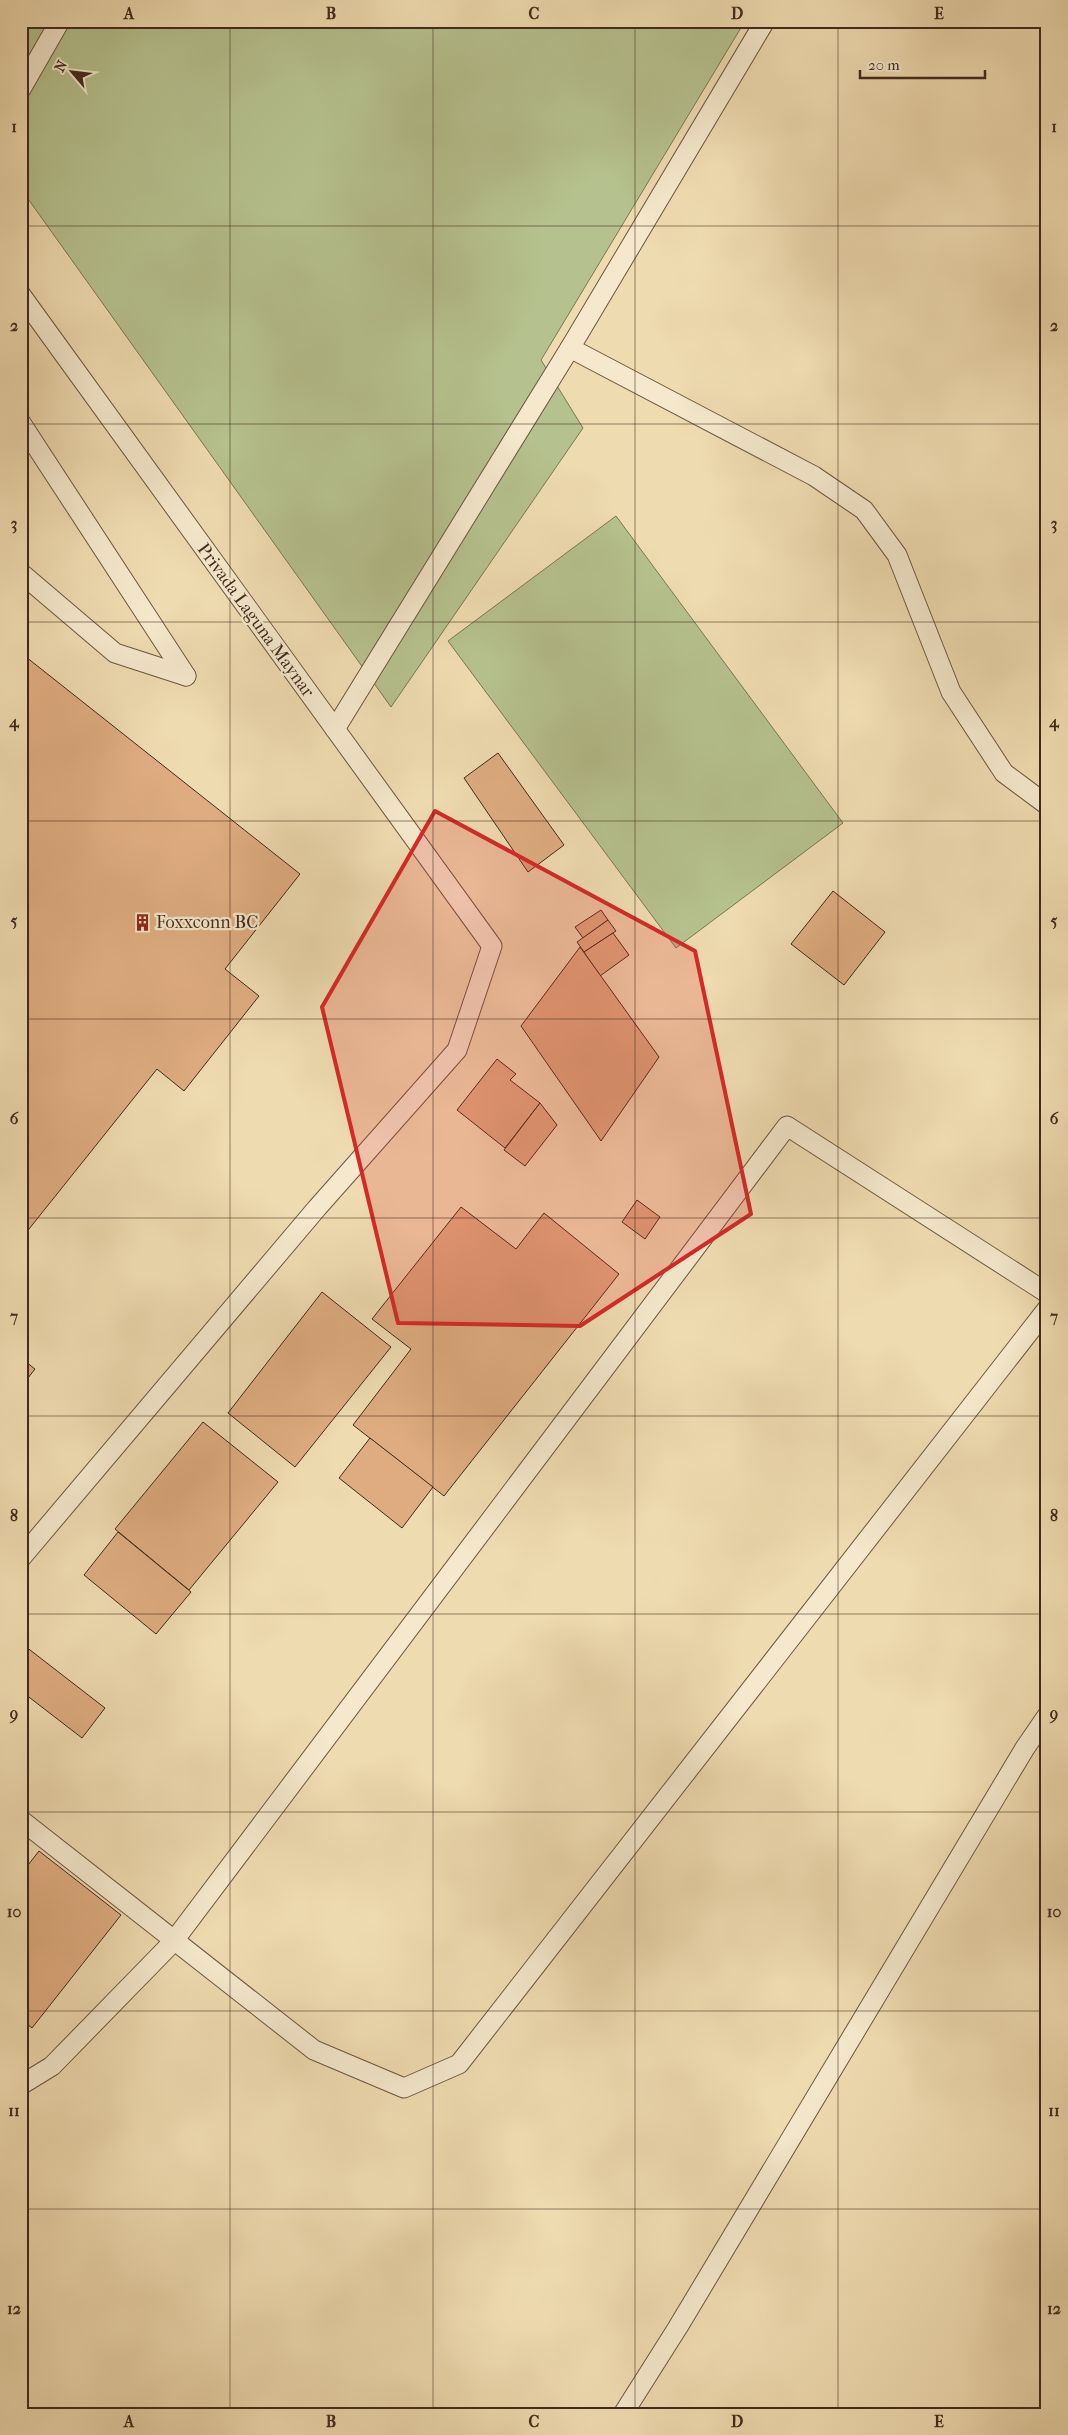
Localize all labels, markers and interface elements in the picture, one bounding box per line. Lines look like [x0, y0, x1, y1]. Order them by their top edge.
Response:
text: A [123, 4, 135, 23]
text: B [326, 4, 336, 23]
text: C [529, 4, 540, 23]
text: D [731, 4, 743, 23]
text: E [934, 4, 944, 23]
north arrow [48, 48, 98, 98]
scale bar [860, 48, 986, 80]
text: 20 m [868, 56, 900, 74]
text: N [51, 57, 71, 75]
text: 1 [11, 117, 17, 136]
text: 1 [1051, 117, 1057, 136]
text: 2 [10, 316, 18, 335]
text: 2 [1050, 316, 1058, 335]
text: 3 [11, 514, 17, 534]
text: 3 [1051, 514, 1057, 534]
street label: Privada Laguna Maynar [193, 539, 319, 702]
text: 4 [8, 712, 20, 732]
text: 4 [1048, 712, 1060, 732]
text: 5 [11, 911, 18, 930]
text: 5 [1051, 911, 1058, 930]
building icon: Foxxconn BC [132, 912, 152, 932]
place label: Foxxconn BC [156, 912, 258, 933]
text: 6 [10, 1109, 19, 1128]
text: 6 [1050, 1109, 1059, 1128]
text: 7 [9, 1307, 18, 1326]
text: 7 [1049, 1307, 1058, 1326]
text: 8 [10, 1506, 18, 1525]
text: 8 [1050, 1506, 1058, 1525]
text: 9 [9, 1704, 18, 1724]
text: 9 [1049, 1704, 1058, 1724]
text: 10 [7, 1902, 21, 1921]
text: 10 [1047, 1902, 1061, 1921]
text: 11 [8, 2101, 20, 2120]
text: 11 [1048, 2101, 1060, 2120]
text: 12 [7, 2299, 21, 2318]
text: 12 [1047, 2299, 1061, 2318]
text: A [123, 2412, 135, 2431]
text: B [326, 2412, 336, 2431]
text: C [529, 2412, 540, 2431]
text: D [731, 2412, 743, 2431]
text: E [934, 2412, 944, 2431]

